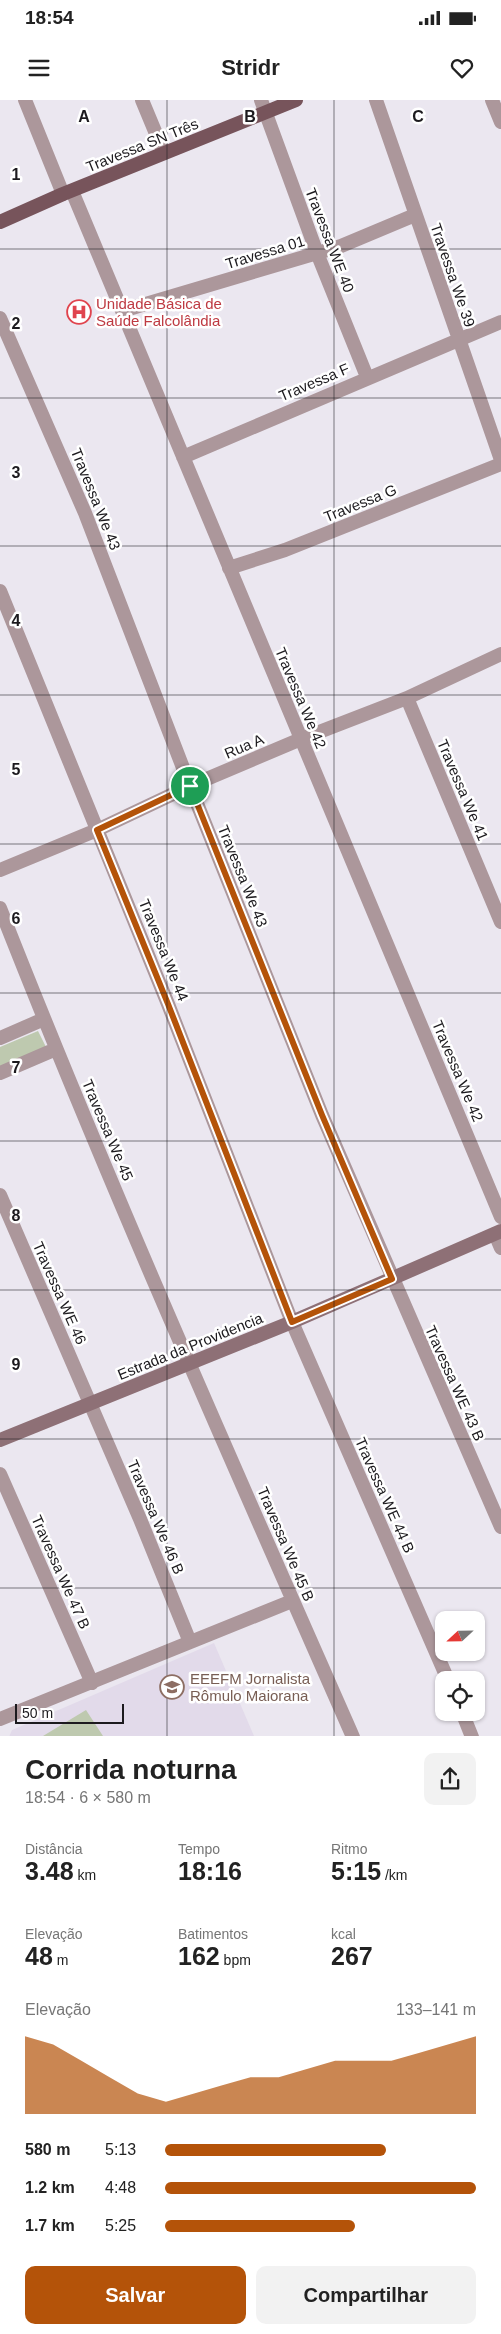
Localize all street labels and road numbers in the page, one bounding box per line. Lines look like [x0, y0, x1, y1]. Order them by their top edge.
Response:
street label: Travessa SN Três [83, 115, 201, 175]
street label: Travessa WE 40 [302, 185, 358, 295]
street label: Travessa We 39 [427, 221, 479, 329]
street label: Travessa 01 [223, 232, 307, 272]
street label: Travessa F [276, 360, 352, 404]
street label: Travessa We 43 [68, 446, 124, 552]
street label: Travessa G [321, 481, 399, 525]
street label: Travessa We 42 [272, 645, 330, 751]
street label: Rua A [222, 730, 266, 762]
street label: Travessa We 41 [434, 737, 492, 843]
street label: Travessa We 43 [215, 823, 271, 929]
street label: Travessa We 44 [136, 897, 192, 1003]
street label: Travessa We 42 [429, 1018, 487, 1124]
street label: Travessa We 45 [79, 1077, 137, 1183]
street label: Travessa WE 46 [30, 1239, 90, 1347]
street label: Estrada da Providencia [115, 1309, 266, 1383]
street label: Travessa WE 43 B [422, 1323, 488, 1443]
street label: Travessa WE 44 B [352, 1435, 418, 1555]
street label: Travessa We 46 B [124, 1457, 188, 1577]
street label: Travessa We 45 B [254, 1484, 318, 1604]
street label: Travessa We 47 B [28, 1513, 94, 1631]

